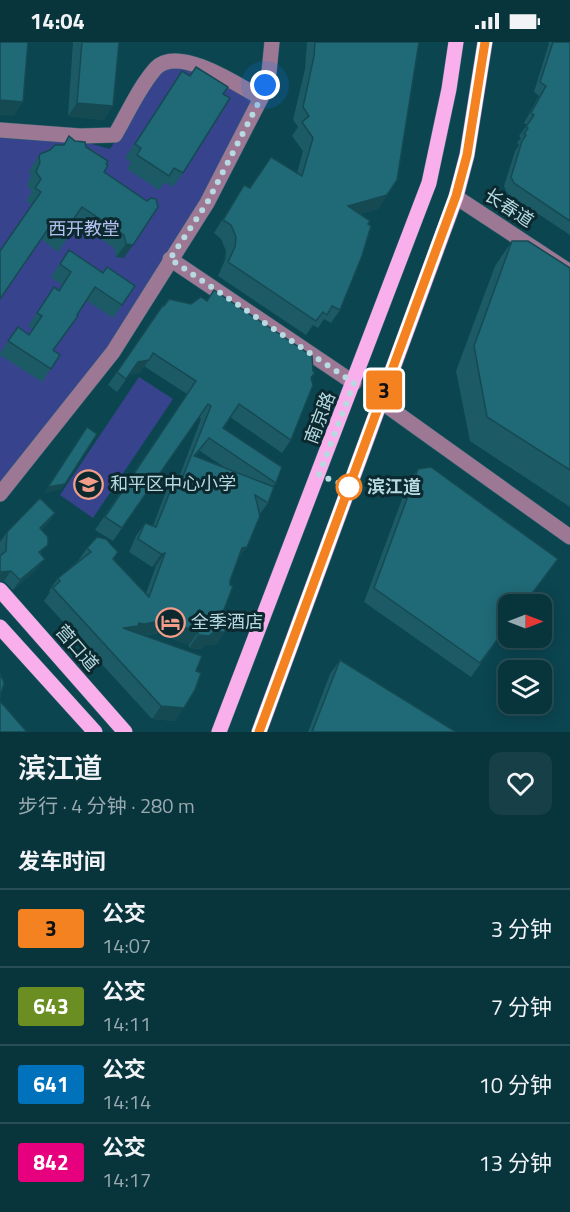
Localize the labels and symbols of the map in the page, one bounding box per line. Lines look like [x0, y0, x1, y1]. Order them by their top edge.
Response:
your location [250, 70, 280, 100]
street label: 长春道 [479, 182, 539, 234]
park label: 西开教堂 [48, 215, 120, 242]
line badge: 3 [364, 370, 404, 410]
street label: 南京路 [297, 388, 342, 448]
school or university icon: 和平区中心小学 [73, 468, 105, 500]
place label: 和平区中心小学 [110, 470, 236, 497]
place label: 滨江道 [367, 473, 421, 500]
marker: 滨江道 [336, 474, 362, 500]
north arrow [498, 594, 552, 648]
hotel icon: 全季酒店 [154, 606, 186, 638]
place label: 全季酒店 [191, 608, 263, 635]
street label: 营口道 [49, 618, 105, 677]

